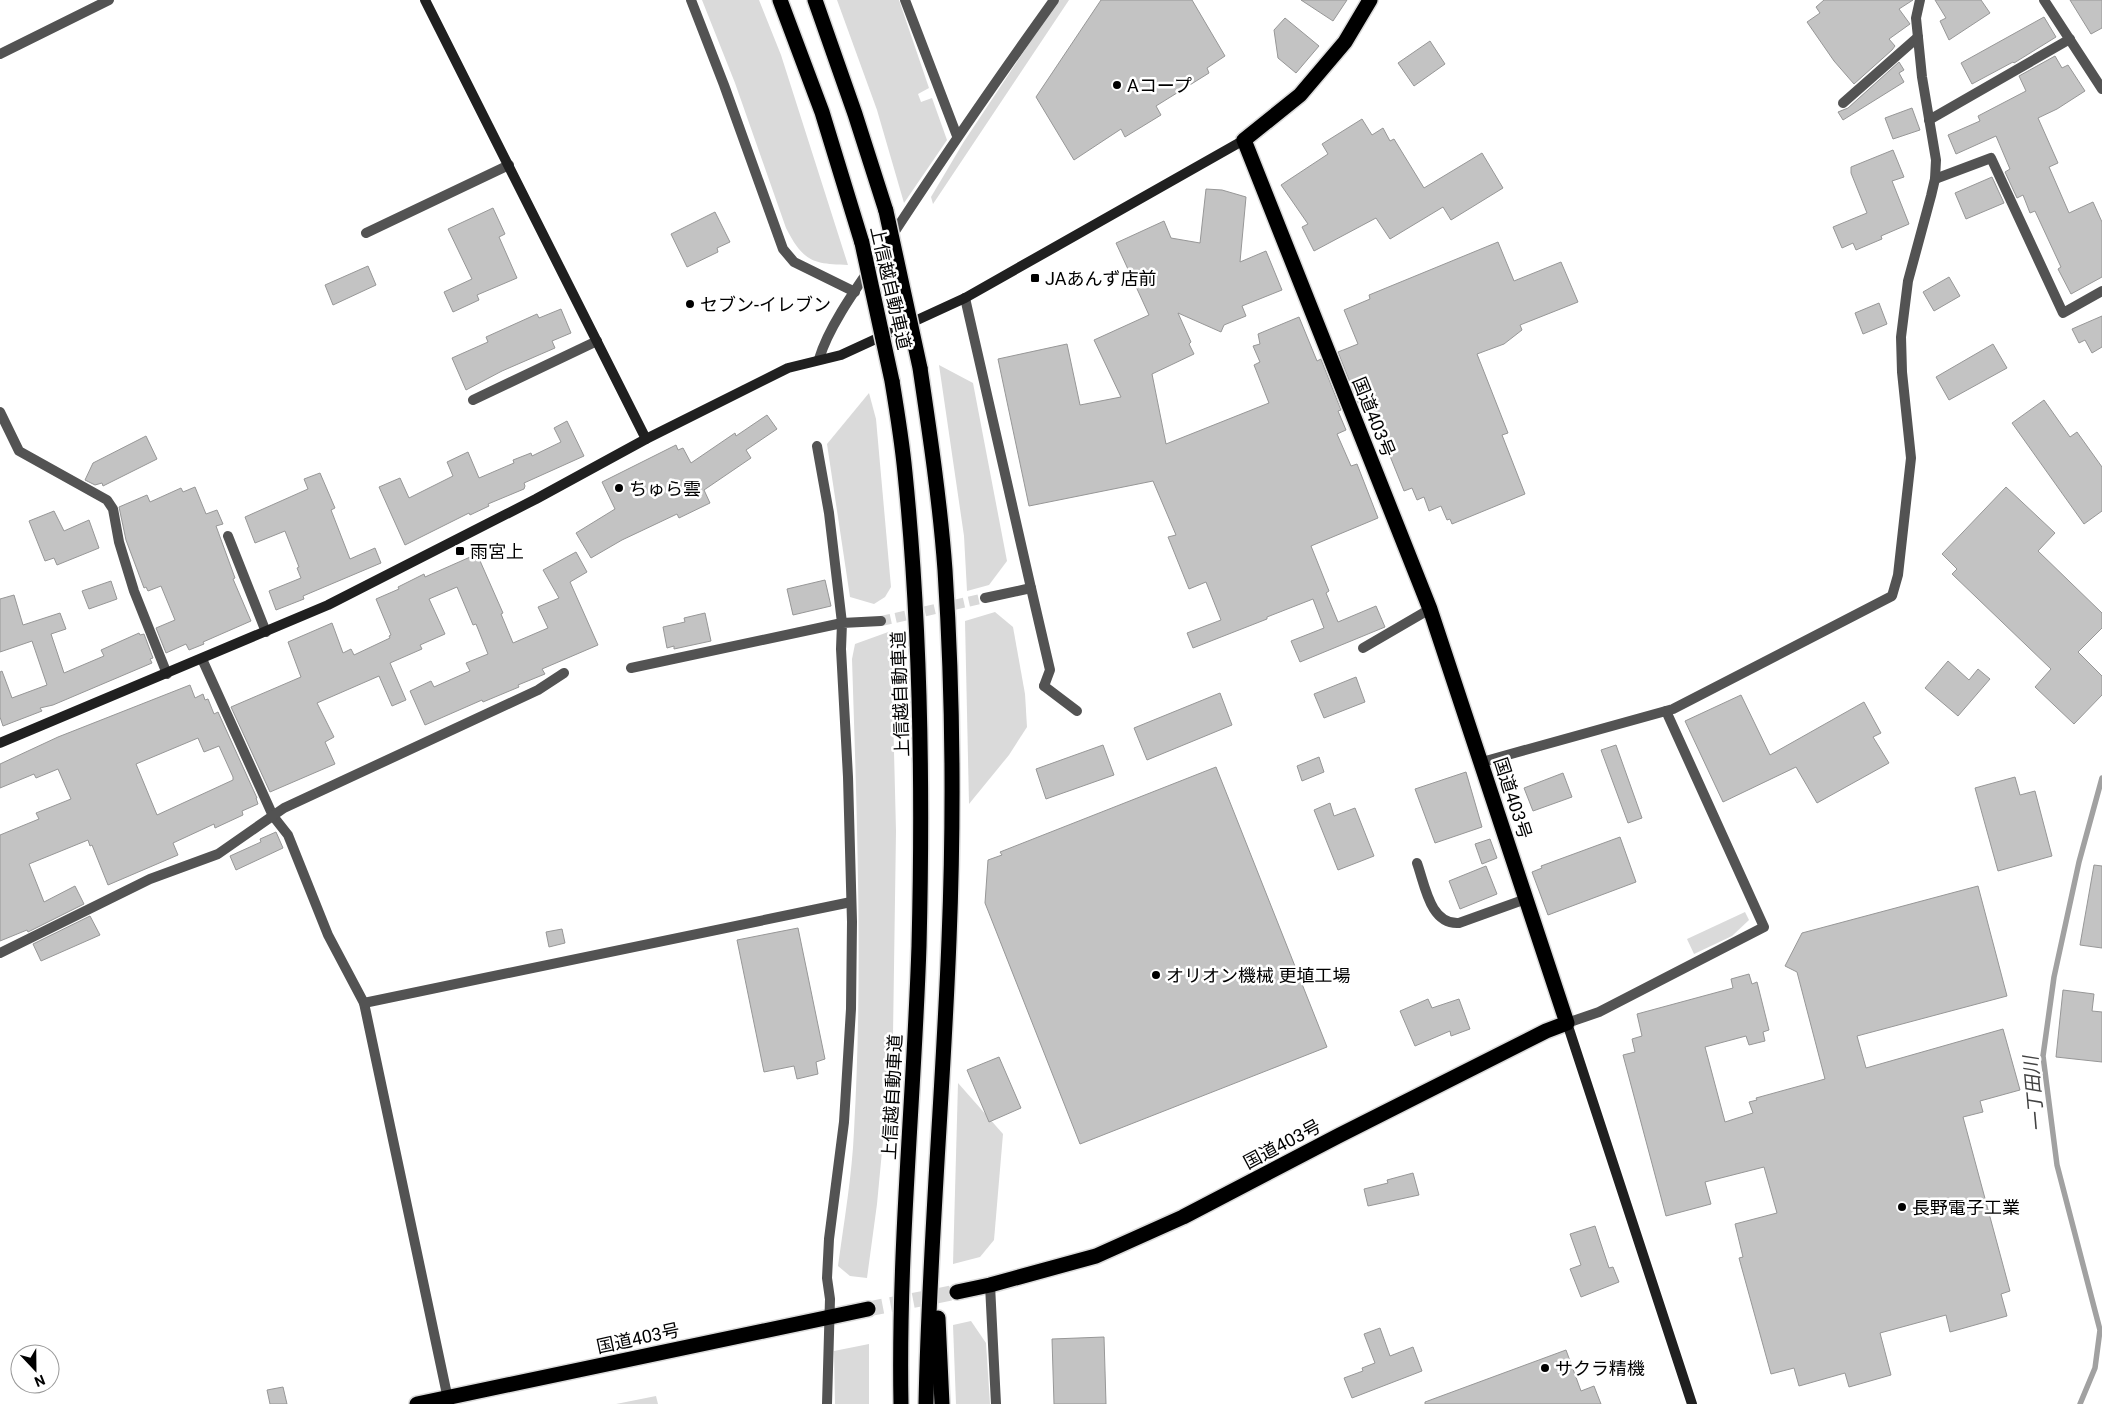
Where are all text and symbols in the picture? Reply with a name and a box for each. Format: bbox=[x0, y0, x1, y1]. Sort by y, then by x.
place label: Aコープ bbox=[1127, 75, 1192, 96]
marker: Aコープ bbox=[1111, 79, 1123, 91]
street label: 上信越自動車道 bbox=[867, 224, 915, 352]
place label: JAあんず店前 bbox=[1045, 268, 1156, 289]
marker: JAあんず店前 bbox=[1029, 272, 1041, 284]
place label: セブン-イレブン bbox=[700, 294, 831, 315]
marker: セブン-イレブン bbox=[684, 298, 696, 310]
street label: 国道403号 bbox=[1348, 374, 1400, 460]
place label: ちゅら雲 bbox=[629, 478, 701, 499]
marker: ちゅら雲 bbox=[613, 482, 625, 494]
place label: 雨宮上 bbox=[470, 541, 524, 562]
marker: 雨宮上 bbox=[454, 545, 466, 557]
street label: 上信越自動車道 bbox=[887, 631, 913, 757]
street label: 国道403号 bbox=[1490, 755, 1536, 841]
place label: オリオン機械 更埴工場 bbox=[1166, 965, 1350, 986]
marker: オリオン機械 更埴工場 bbox=[1150, 969, 1162, 981]
street label: 上信越自動車道 bbox=[878, 1034, 906, 1160]
water label: 一丁田川 bbox=[2019, 1053, 2049, 1133]
street label: 国道403号 bbox=[1240, 1115, 1324, 1173]
place label: 長野電子工業 bbox=[1912, 1197, 2020, 1218]
marker: 長野電子工業 bbox=[1896, 1201, 1908, 1213]
street label: 国道403号 bbox=[595, 1319, 681, 1357]
north arrow bbox=[10, 1344, 60, 1394]
place label: サクラ精機 bbox=[1555, 1358, 1645, 1379]
marker: サクラ精機 bbox=[1539, 1362, 1551, 1374]
text: N bbox=[32, 1372, 47, 1390]

